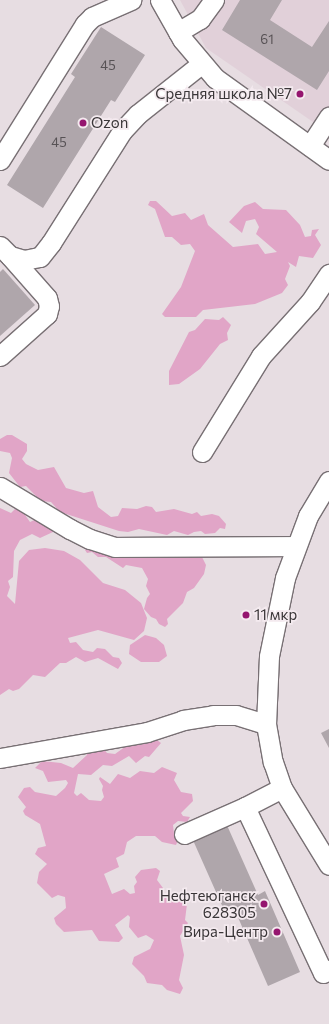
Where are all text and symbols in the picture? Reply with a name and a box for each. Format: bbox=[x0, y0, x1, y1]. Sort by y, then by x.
house number: 61 bbox=[260, 31, 274, 47]
house number: 45 bbox=[100, 57, 116, 73]
place label: Средняя школа №7 bbox=[155, 85, 292, 103]
marker: Средняя школа №7 bbox=[295, 89, 305, 99]
place label: Ozon bbox=[91, 114, 128, 132]
marker: Ozon bbox=[78, 118, 88, 128]
house number: 45 bbox=[51, 134, 67, 150]
place label: 11 мкр bbox=[254, 606, 297, 624]
marker: 11 мкр bbox=[241, 610, 251, 620]
place label: Нефтеюганск 628305 bbox=[160, 886, 256, 921]
marker: Нефтеюганск 628305 bbox=[259, 899, 269, 909]
place label: Вира-Центр bbox=[183, 923, 268, 941]
marker: Вира-Центр bbox=[271, 926, 283, 938]

